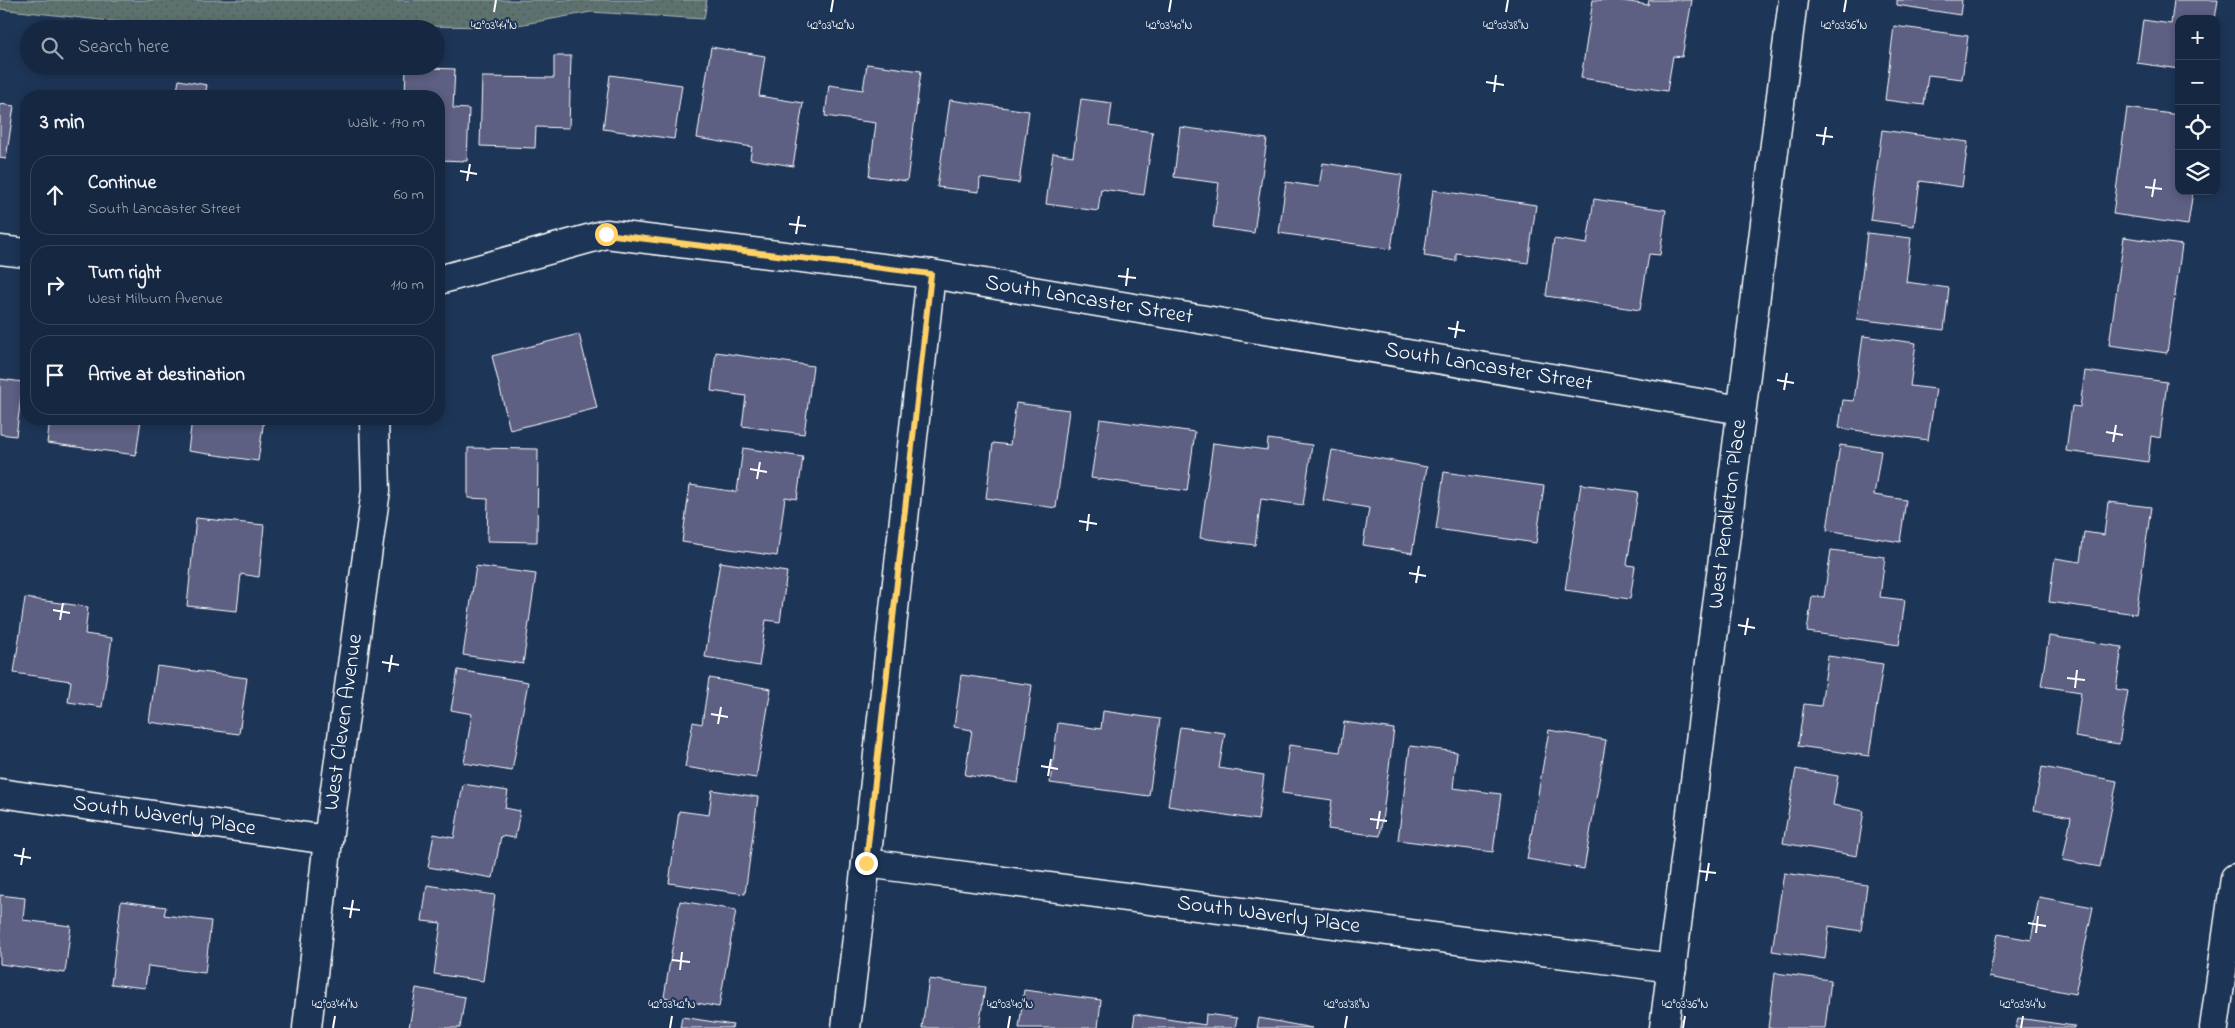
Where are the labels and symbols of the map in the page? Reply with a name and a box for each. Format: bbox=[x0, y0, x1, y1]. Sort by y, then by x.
text: 42°03'44"N bbox=[471, 17, 517, 35]
text: 42°03'42"N bbox=[807, 17, 855, 35]
text: 42°03'40"N bbox=[1146, 17, 1192, 35]
text: 42°03'38"N bbox=[1483, 17, 1529, 35]
text: 42°03'36"N bbox=[1821, 17, 1867, 35]
route start bbox=[595, 223, 618, 246]
street label: South Lancaster Street bbox=[983, 267, 1196, 334]
street label: South Lancaster Street bbox=[1382, 334, 1595, 401]
street label: West Pendleton Place bbox=[1701, 417, 1756, 611]
street label: West Cleven Avenue bbox=[316, 632, 372, 813]
street label: South Waverly Place bbox=[71, 788, 258, 845]
route end bbox=[855, 852, 878, 875]
street label: South Waverly Place bbox=[1175, 888, 1362, 943]
text: 42°03'44"N bbox=[312, 996, 358, 1014]
text: 42°03'42"N bbox=[648, 996, 696, 1014]
text: 42°03'40"N bbox=[987, 996, 1033, 1014]
text: 42°03'38"N bbox=[1324, 996, 1370, 1014]
text: 42°03'36"N bbox=[1662, 996, 1708, 1014]
text: 42°03'34"N bbox=[2000, 996, 2046, 1014]

